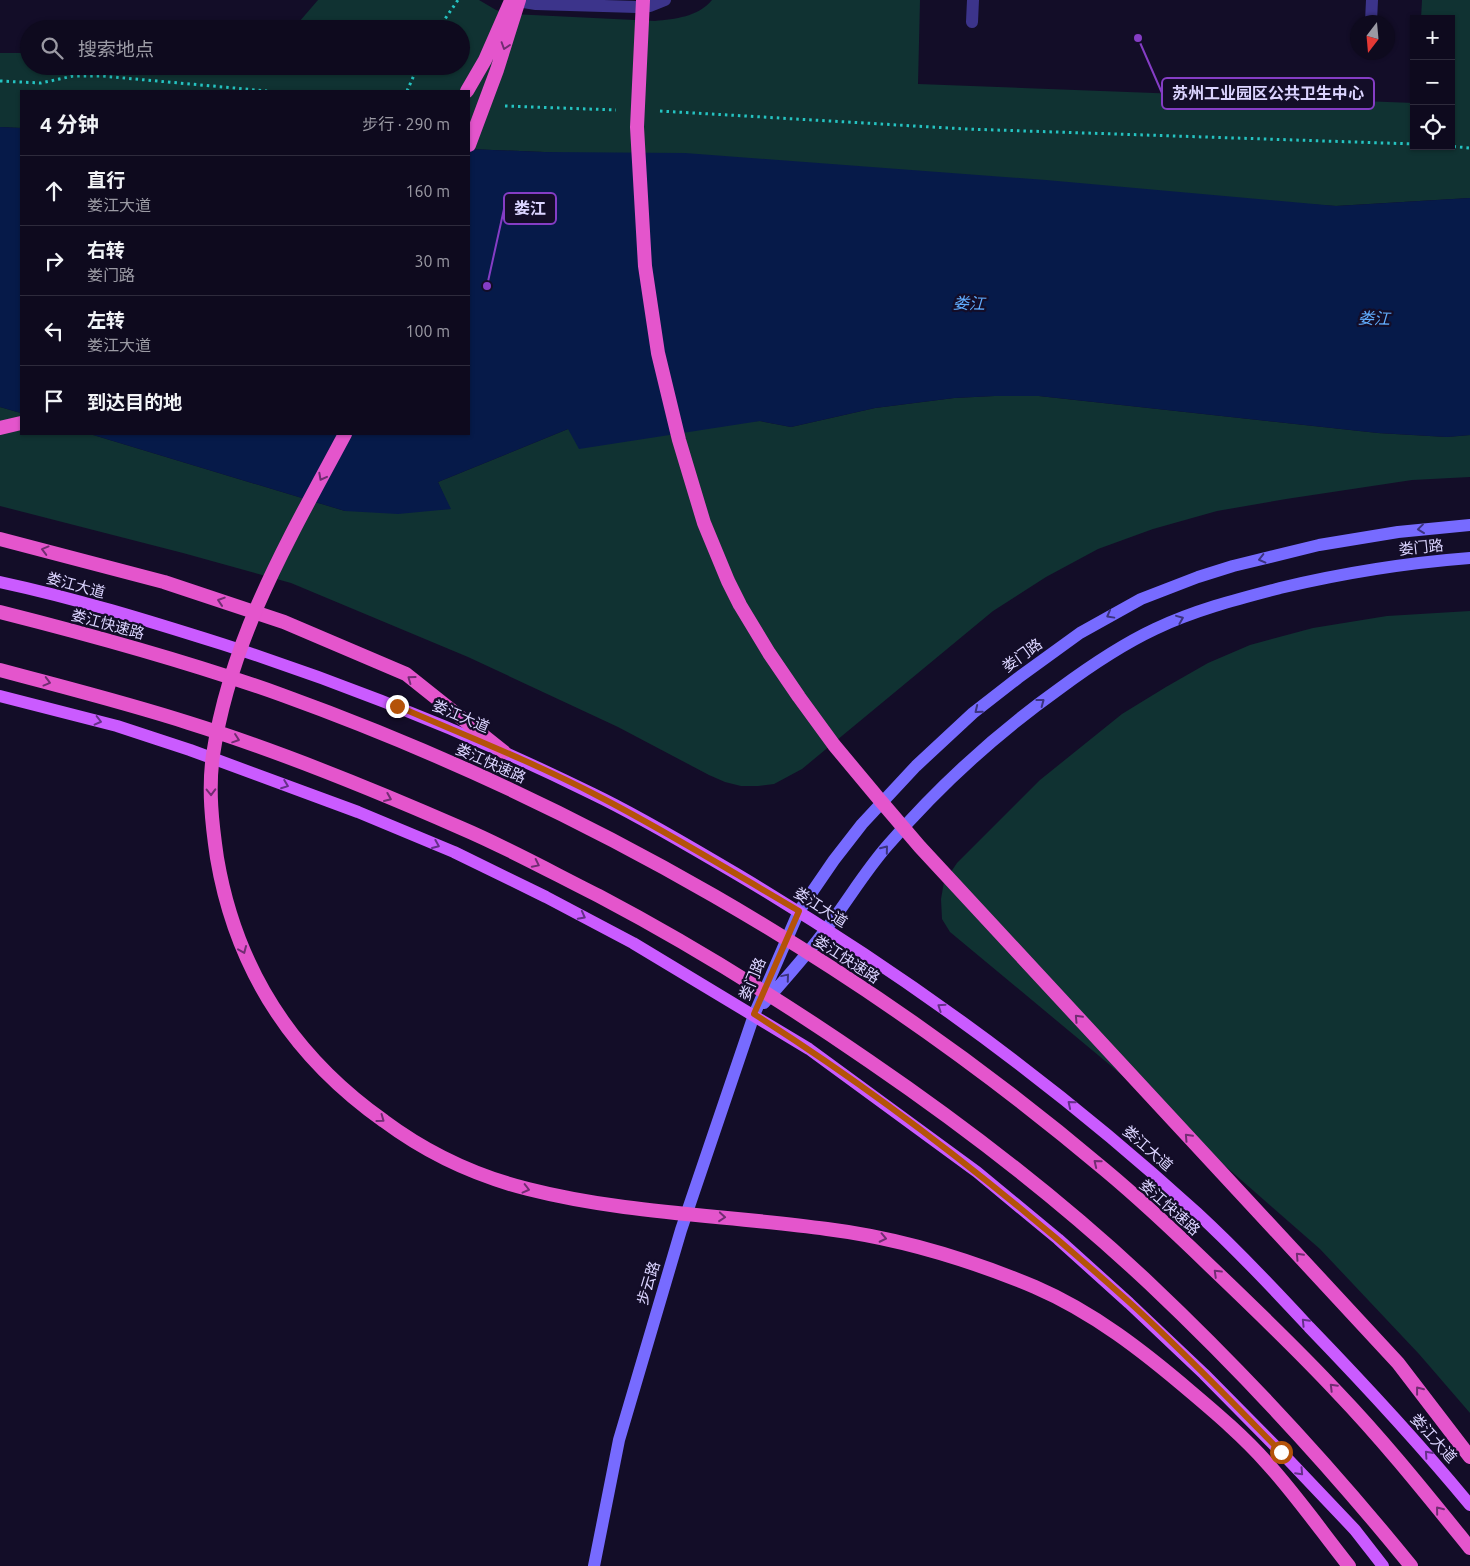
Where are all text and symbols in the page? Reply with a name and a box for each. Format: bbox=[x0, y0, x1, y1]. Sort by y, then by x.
north arrow bbox=[1350, 15, 1395, 60]
map controls bbox=[1410, 15, 1455, 150]
button: + bbox=[1410, 15, 1455, 60]
search box bbox=[20, 20, 470, 75]
icon: search bbox=[38, 34, 66, 62]
text: 搜索地点 bbox=[78, 38, 154, 60]
one-way arrow bbox=[500, 42, 510, 50]
button: − bbox=[1410, 60, 1455, 105]
callout: 苏州工业园区公共卫生中心 bbox=[1162, 78, 1374, 109]
text: 苏州工业园区公共卫生中心 bbox=[1172, 84, 1364, 102]
button: locate bbox=[1410, 105, 1455, 150]
text: 4 分钟 bbox=[40, 112, 99, 136]
text: 步行 · 290 m bbox=[362, 115, 450, 133]
text: 直行 bbox=[87, 169, 125, 191]
icon: ahead bbox=[40, 177, 68, 205]
text: 160 m bbox=[405, 182, 450, 200]
callout: 娄江 bbox=[504, 193, 556, 224]
text: 娄江大道 bbox=[87, 196, 151, 214]
text: 娄江 bbox=[514, 199, 546, 217]
text: 右转 bbox=[87, 239, 125, 261]
icon: right bbox=[40, 247, 68, 275]
text: 30 m bbox=[414, 252, 450, 270]
text: 娄门路 bbox=[87, 266, 135, 284]
water label: 娄江 bbox=[953, 293, 987, 313]
water label: 娄江 bbox=[1358, 308, 1392, 328]
text: 左转 bbox=[87, 309, 125, 331]
icon: left bbox=[40, 317, 68, 345]
text: 100 m bbox=[405, 322, 450, 340]
text: 娄江大道 bbox=[87, 336, 151, 354]
icon: arrive bbox=[40, 387, 68, 415]
text: 到达目的地 bbox=[87, 391, 182, 413]
one-way arrow bbox=[318, 471, 328, 480]
one-way arrow bbox=[1417, 523, 1425, 534]
street label: 娄门路 bbox=[1398, 536, 1444, 558]
one-way arrow bbox=[41, 546, 49, 556]
one-way arrow bbox=[1257, 553, 1266, 564]
street label: 娄江大道 bbox=[45, 569, 107, 601]
one-way arrow bbox=[217, 597, 225, 607]
street label: 娄江快速路 bbox=[70, 606, 146, 642]
one-way arrow bbox=[1106, 609, 1115, 619]
one-way arrow bbox=[1175, 614, 1184, 625]
street label: 娄门路 bbox=[999, 635, 1045, 675]
one-way arrow bbox=[407, 676, 417, 685]
one-way arrow bbox=[43, 677, 51, 687]
route end bbox=[386, 695, 409, 718]
street label: 娄江大道 bbox=[430, 696, 492, 736]
one-way arrow bbox=[1035, 699, 1044, 707]
one-way arrow bbox=[975, 704, 984, 712]
one-way arrow bbox=[94, 715, 103, 726]
one-way arrow bbox=[232, 733, 240, 743]
street label: 娄江快速路 bbox=[453, 740, 529, 786]
one-way arrow bbox=[280, 779, 289, 789]
one-way arrow bbox=[206, 788, 216, 796]
one-way arrow bbox=[383, 791, 392, 802]
one-way arrow bbox=[431, 839, 440, 849]
one-way arrow bbox=[880, 846, 888, 855]
one-way arrow bbox=[531, 858, 540, 869]
street label: 娄江大道 bbox=[791, 884, 851, 930]
one-way arrow bbox=[577, 910, 586, 920]
street label: 娄江快速路 bbox=[811, 931, 883, 987]
one-way arrow bbox=[237, 945, 248, 954]
street label: 娄门路 bbox=[735, 955, 769, 1003]
one-way arrow bbox=[780, 974, 789, 983]
one-way arrow bbox=[937, 1004, 947, 1013]
one-way arrow bbox=[1075, 1014, 1084, 1023]
one-way arrow bbox=[1068, 1102, 1077, 1110]
one-way arrow bbox=[375, 1113, 385, 1122]
street label: 娄江大道 bbox=[1120, 1122, 1176, 1174]
one-way arrow bbox=[1185, 1134, 1194, 1143]
one-way arrow bbox=[1094, 1160, 1103, 1169]
street label: 娄江快速路 bbox=[1136, 1176, 1204, 1238]
one-way arrow bbox=[522, 1183, 531, 1194]
one-way arrow bbox=[718, 1211, 726, 1222]
one-way arrow bbox=[878, 1232, 887, 1243]
one-way arrow bbox=[1296, 1253, 1305, 1262]
street label: 步云路 bbox=[633, 1259, 663, 1307]
one-way arrow bbox=[1214, 1270, 1223, 1279]
one-way arrow bbox=[1302, 1319, 1311, 1328]
one-way arrow bbox=[1330, 1384, 1339, 1393]
one-way arrow bbox=[1416, 1387, 1424, 1396]
street label: 娄江大道 bbox=[1408, 1410, 1460, 1466]
route start bbox=[1270, 1441, 1293, 1464]
one-way arrow bbox=[1424, 1450, 1433, 1459]
one-way arrow bbox=[1294, 1466, 1303, 1475]
one-way arrow bbox=[1437, 1507, 1445, 1516]

